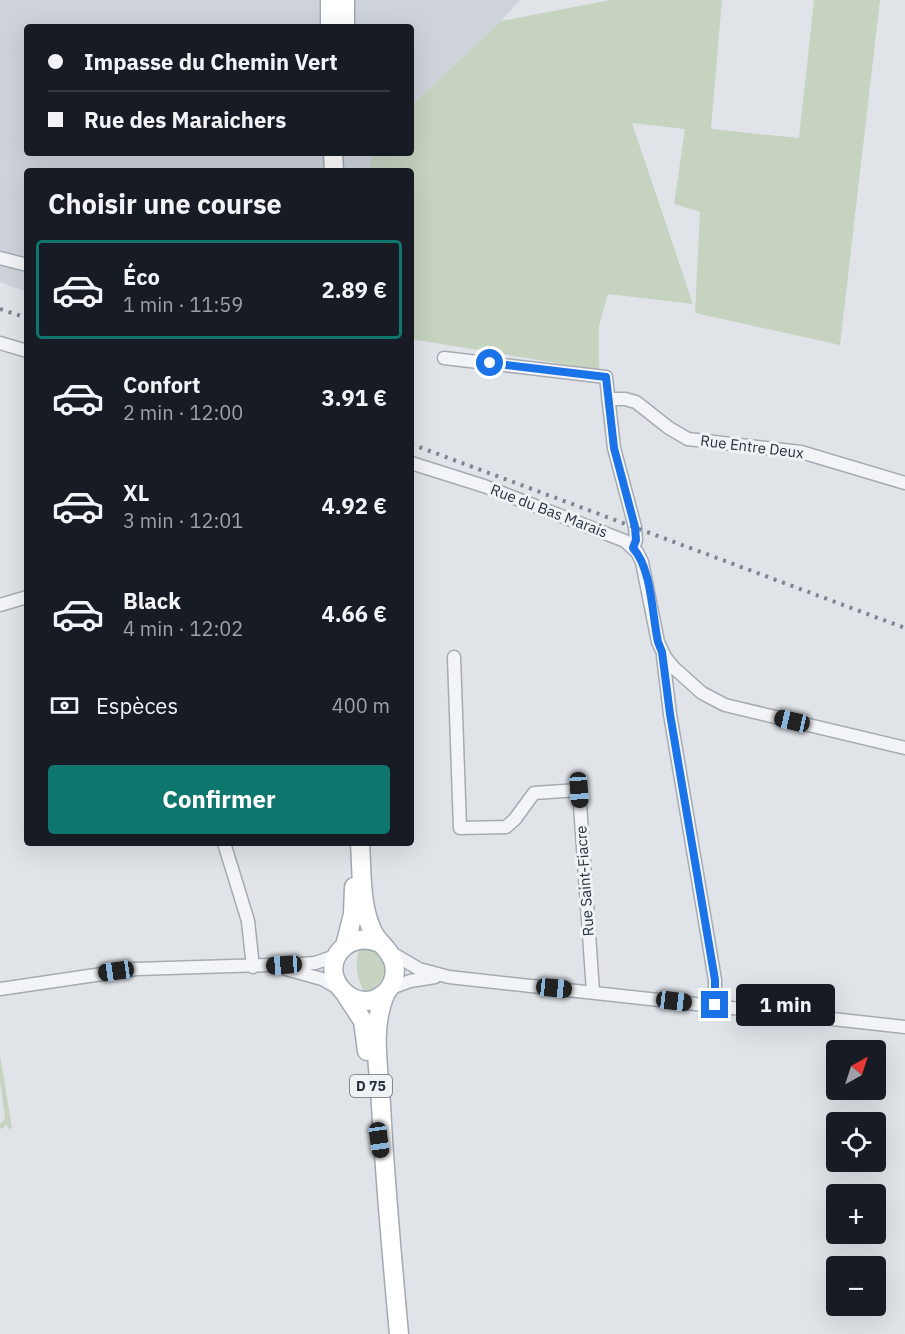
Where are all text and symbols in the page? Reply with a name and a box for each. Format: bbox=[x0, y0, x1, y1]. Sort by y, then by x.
text: Impasse du Chemin Vert bbox=[84, 47, 338, 76]
text: Rue des Maraichers bbox=[84, 105, 286, 134]
text: Choisir une course bbox=[48, 186, 282, 221]
text: Éco bbox=[123, 262, 160, 291]
icon: car bbox=[51, 263, 105, 317]
text: 2.89 € bbox=[322, 275, 387, 304]
text: 1 min · 11:59 bbox=[123, 291, 243, 318]
route start bbox=[476, 349, 503, 376]
text: Confort bbox=[123, 370, 201, 399]
icon: car bbox=[51, 371, 105, 425]
text: 3.91 € bbox=[322, 383, 387, 412]
text: 2 min · 12:00 bbox=[123, 399, 243, 426]
street label: Rue Entre Deux bbox=[699, 431, 805, 462]
text: XL bbox=[123, 478, 149, 507]
icon: car bbox=[51, 479, 105, 533]
street label: Rue du Bas Marais bbox=[488, 479, 610, 542]
text: 4.92 € bbox=[322, 491, 387, 520]
text: 3 min · 12:01 bbox=[123, 507, 243, 534]
text: Black bbox=[123, 586, 181, 615]
icon: car bbox=[51, 587, 105, 641]
text: 4.66 € bbox=[322, 599, 387, 628]
text: 4 min · 12:02 bbox=[123, 615, 243, 642]
icon: cash bbox=[48, 689, 81, 722]
text: Espèces bbox=[96, 691, 178, 720]
text: 400 m bbox=[332, 692, 390, 719]
car bbox=[772, 708, 812, 734]
button: Confirmer bbox=[48, 765, 390, 834]
car bbox=[569, 771, 589, 809]
street label: Rue Saint-Fiacre bbox=[571, 825, 598, 937]
car bbox=[265, 955, 303, 975]
car bbox=[97, 960, 135, 982]
car bbox=[535, 977, 573, 999]
callout: 1 min bbox=[736, 984, 835, 1026]
car bbox=[655, 990, 693, 1012]
route end bbox=[701, 991, 728, 1018]
text: 1 min bbox=[759, 991, 812, 1018]
north arrow bbox=[826, 1040, 886, 1100]
map controls bbox=[826, 1040, 886, 1316]
road number: D 75 bbox=[350, 1075, 392, 1097]
button: locate bbox=[826, 1112, 886, 1172]
car bbox=[368, 1121, 390, 1159]
button: + bbox=[826, 1184, 886, 1244]
button: − bbox=[826, 1256, 886, 1316]

